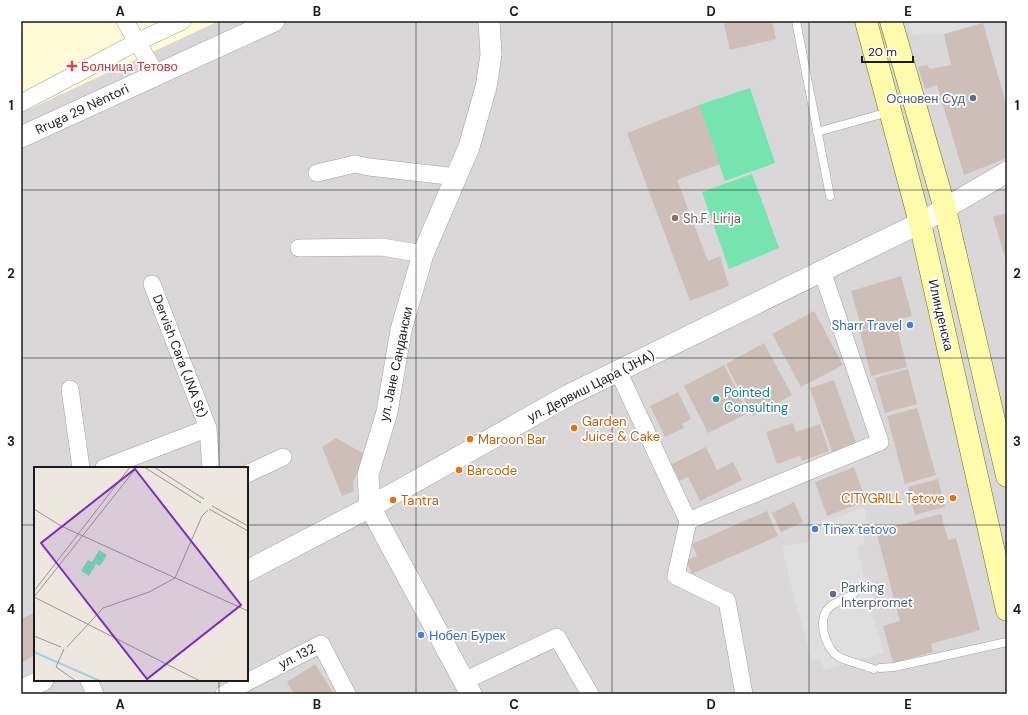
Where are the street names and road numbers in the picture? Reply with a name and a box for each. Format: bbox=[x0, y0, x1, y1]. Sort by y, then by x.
street label: Rruga 29 Nëntori bbox=[33, 80, 131, 138]
street label: Илинденска bbox=[924, 277, 958, 353]
street label: Dervish Cara (JNA St) bbox=[149, 292, 211, 420]
street label: ул. Јане Сандански bbox=[376, 305, 416, 423]
street label: ул. Дервиш Цара (ЈНА) bbox=[525, 346, 658, 425]
street label: ул. 132 bbox=[276, 640, 318, 672]

